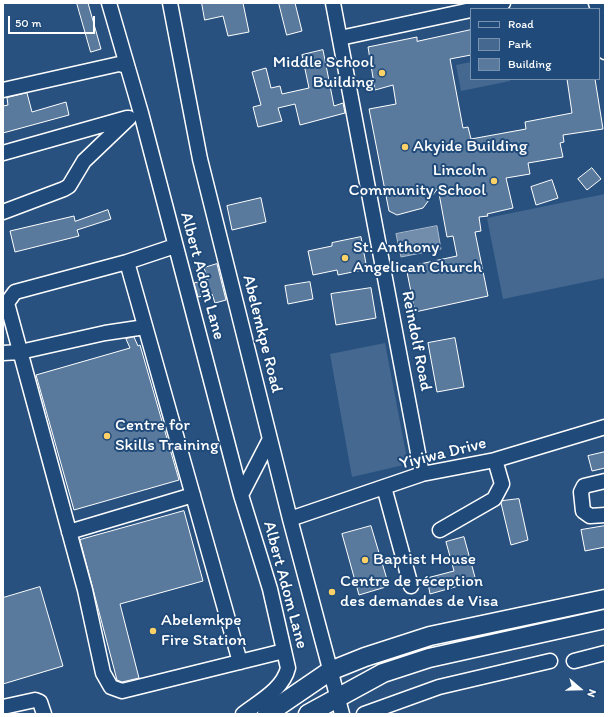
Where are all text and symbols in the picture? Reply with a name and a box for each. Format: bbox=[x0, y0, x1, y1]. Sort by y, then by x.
scale bar bbox=[10, 8, 97, 34]
legend bbox=[470, 8, 600, 80]
text: 50 m bbox=[15, 16, 41, 30]
text: Road bbox=[508, 17, 534, 31]
text: Park bbox=[508, 37, 532, 51]
place label: Middle School Building bbox=[273, 53, 374, 93]
text: Building bbox=[508, 57, 551, 71]
marker: Middle School Building bbox=[377, 68, 387, 78]
place label: Akyide Building bbox=[413, 137, 527, 157]
marker: Akyide Building bbox=[400, 142, 410, 152]
place label: Lincoln Community School bbox=[349, 161, 486, 201]
marker: Lincoln Community School bbox=[489, 176, 499, 186]
street label: Albert Adom Lane bbox=[175, 210, 229, 342]
place label: St. Anthony Angelican Church bbox=[353, 238, 482, 278]
marker: St. Anthony Angelican Church bbox=[340, 253, 350, 263]
street label: Abelemkpe Road bbox=[237, 273, 287, 395]
street label: Reindolf Road bbox=[396, 289, 436, 393]
place label: Centre for Skills Training bbox=[115, 416, 219, 456]
marker: Centre for Skills Training bbox=[102, 431, 112, 441]
street label: Yiyiwa Drive bbox=[397, 433, 489, 475]
street label: Albert Adom Lane bbox=[258, 519, 312, 651]
place label: Baptist House bbox=[373, 550, 476, 570]
marker: Baptist House bbox=[360, 555, 370, 565]
place label: Centre de réception des demandes de Visa bbox=[340, 572, 498, 612]
marker: Centre de réception des demandes de Visa bbox=[327, 587, 337, 597]
place label: Abelemkpe Fire Station bbox=[161, 611, 247, 651]
marker: Abelemkpe Fire Station bbox=[148, 626, 158, 636]
north arrow bbox=[560, 669, 600, 709]
text: N bbox=[584, 688, 599, 699]

